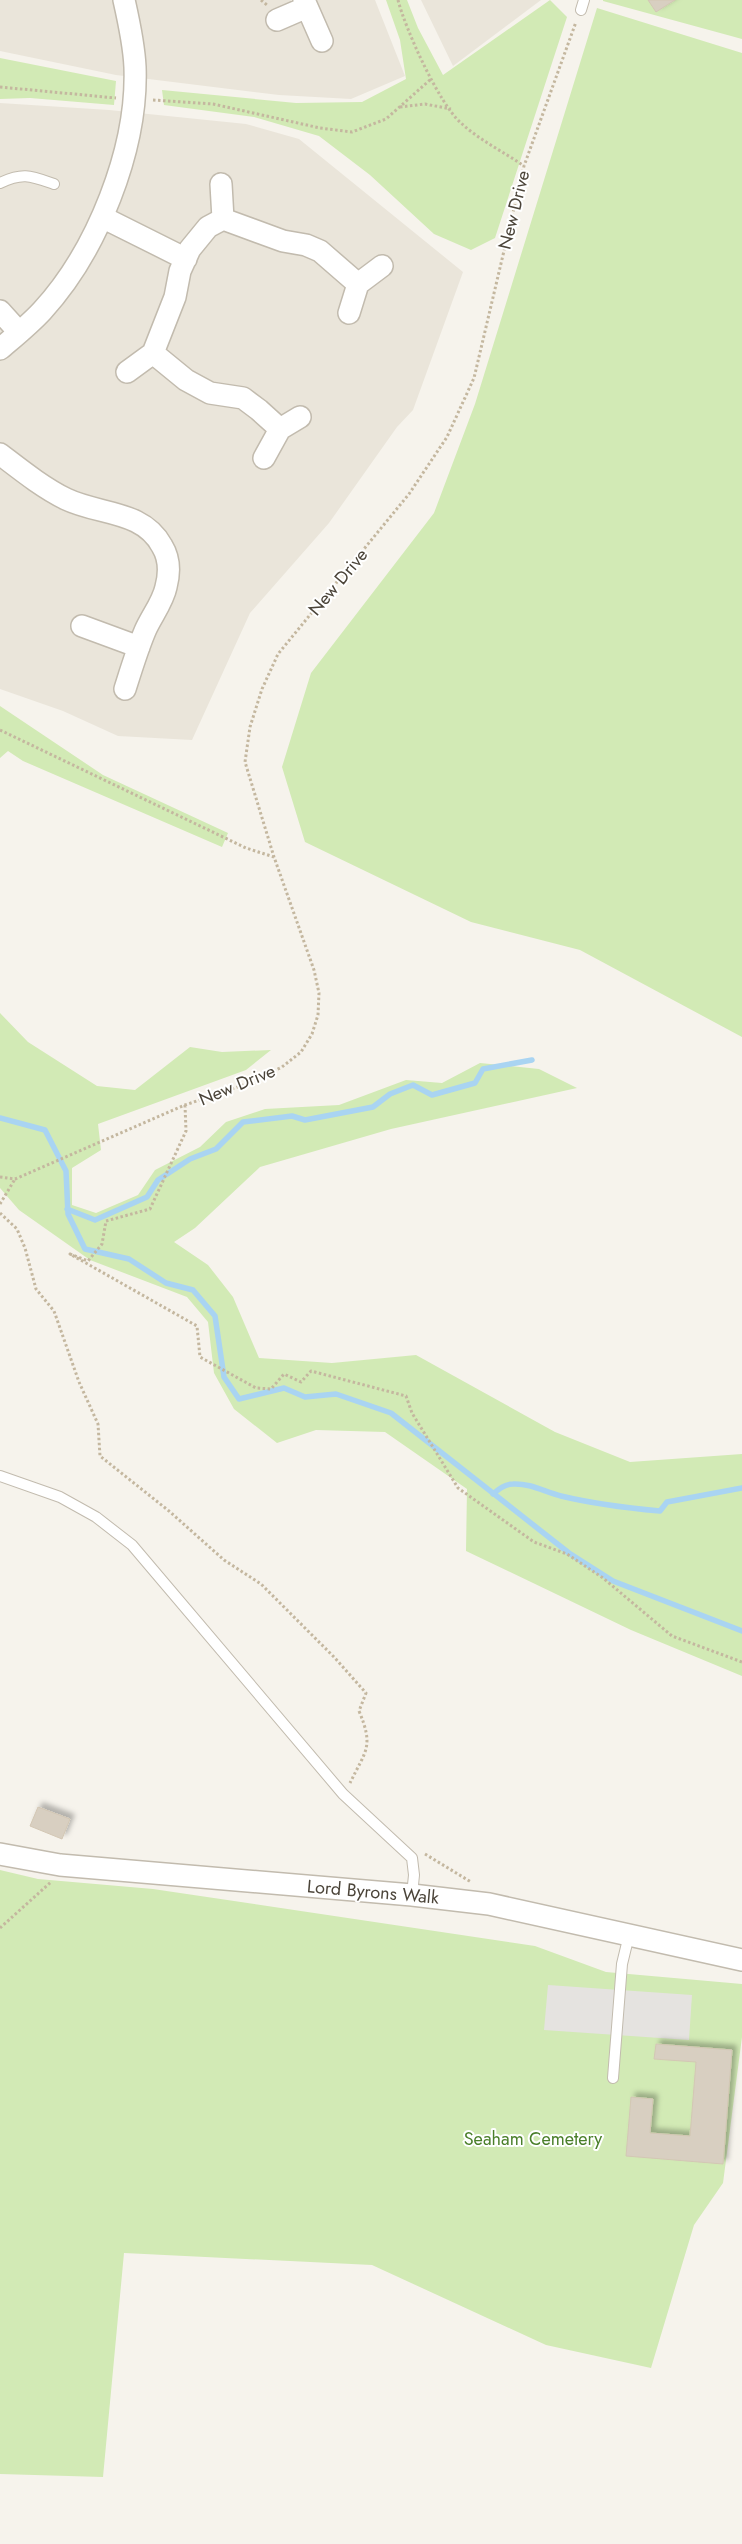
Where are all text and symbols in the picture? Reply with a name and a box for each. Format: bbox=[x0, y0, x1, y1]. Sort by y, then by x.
street label: New Drive bbox=[492, 168, 536, 252]
street label: New Drive bbox=[302, 543, 374, 621]
street label: New Drive bbox=[195, 1058, 279, 1112]
street label: Lord Byrons Walk bbox=[306, 1873, 440, 1911]
park label: Seaham Cemetery bbox=[464, 2126, 602, 2152]

